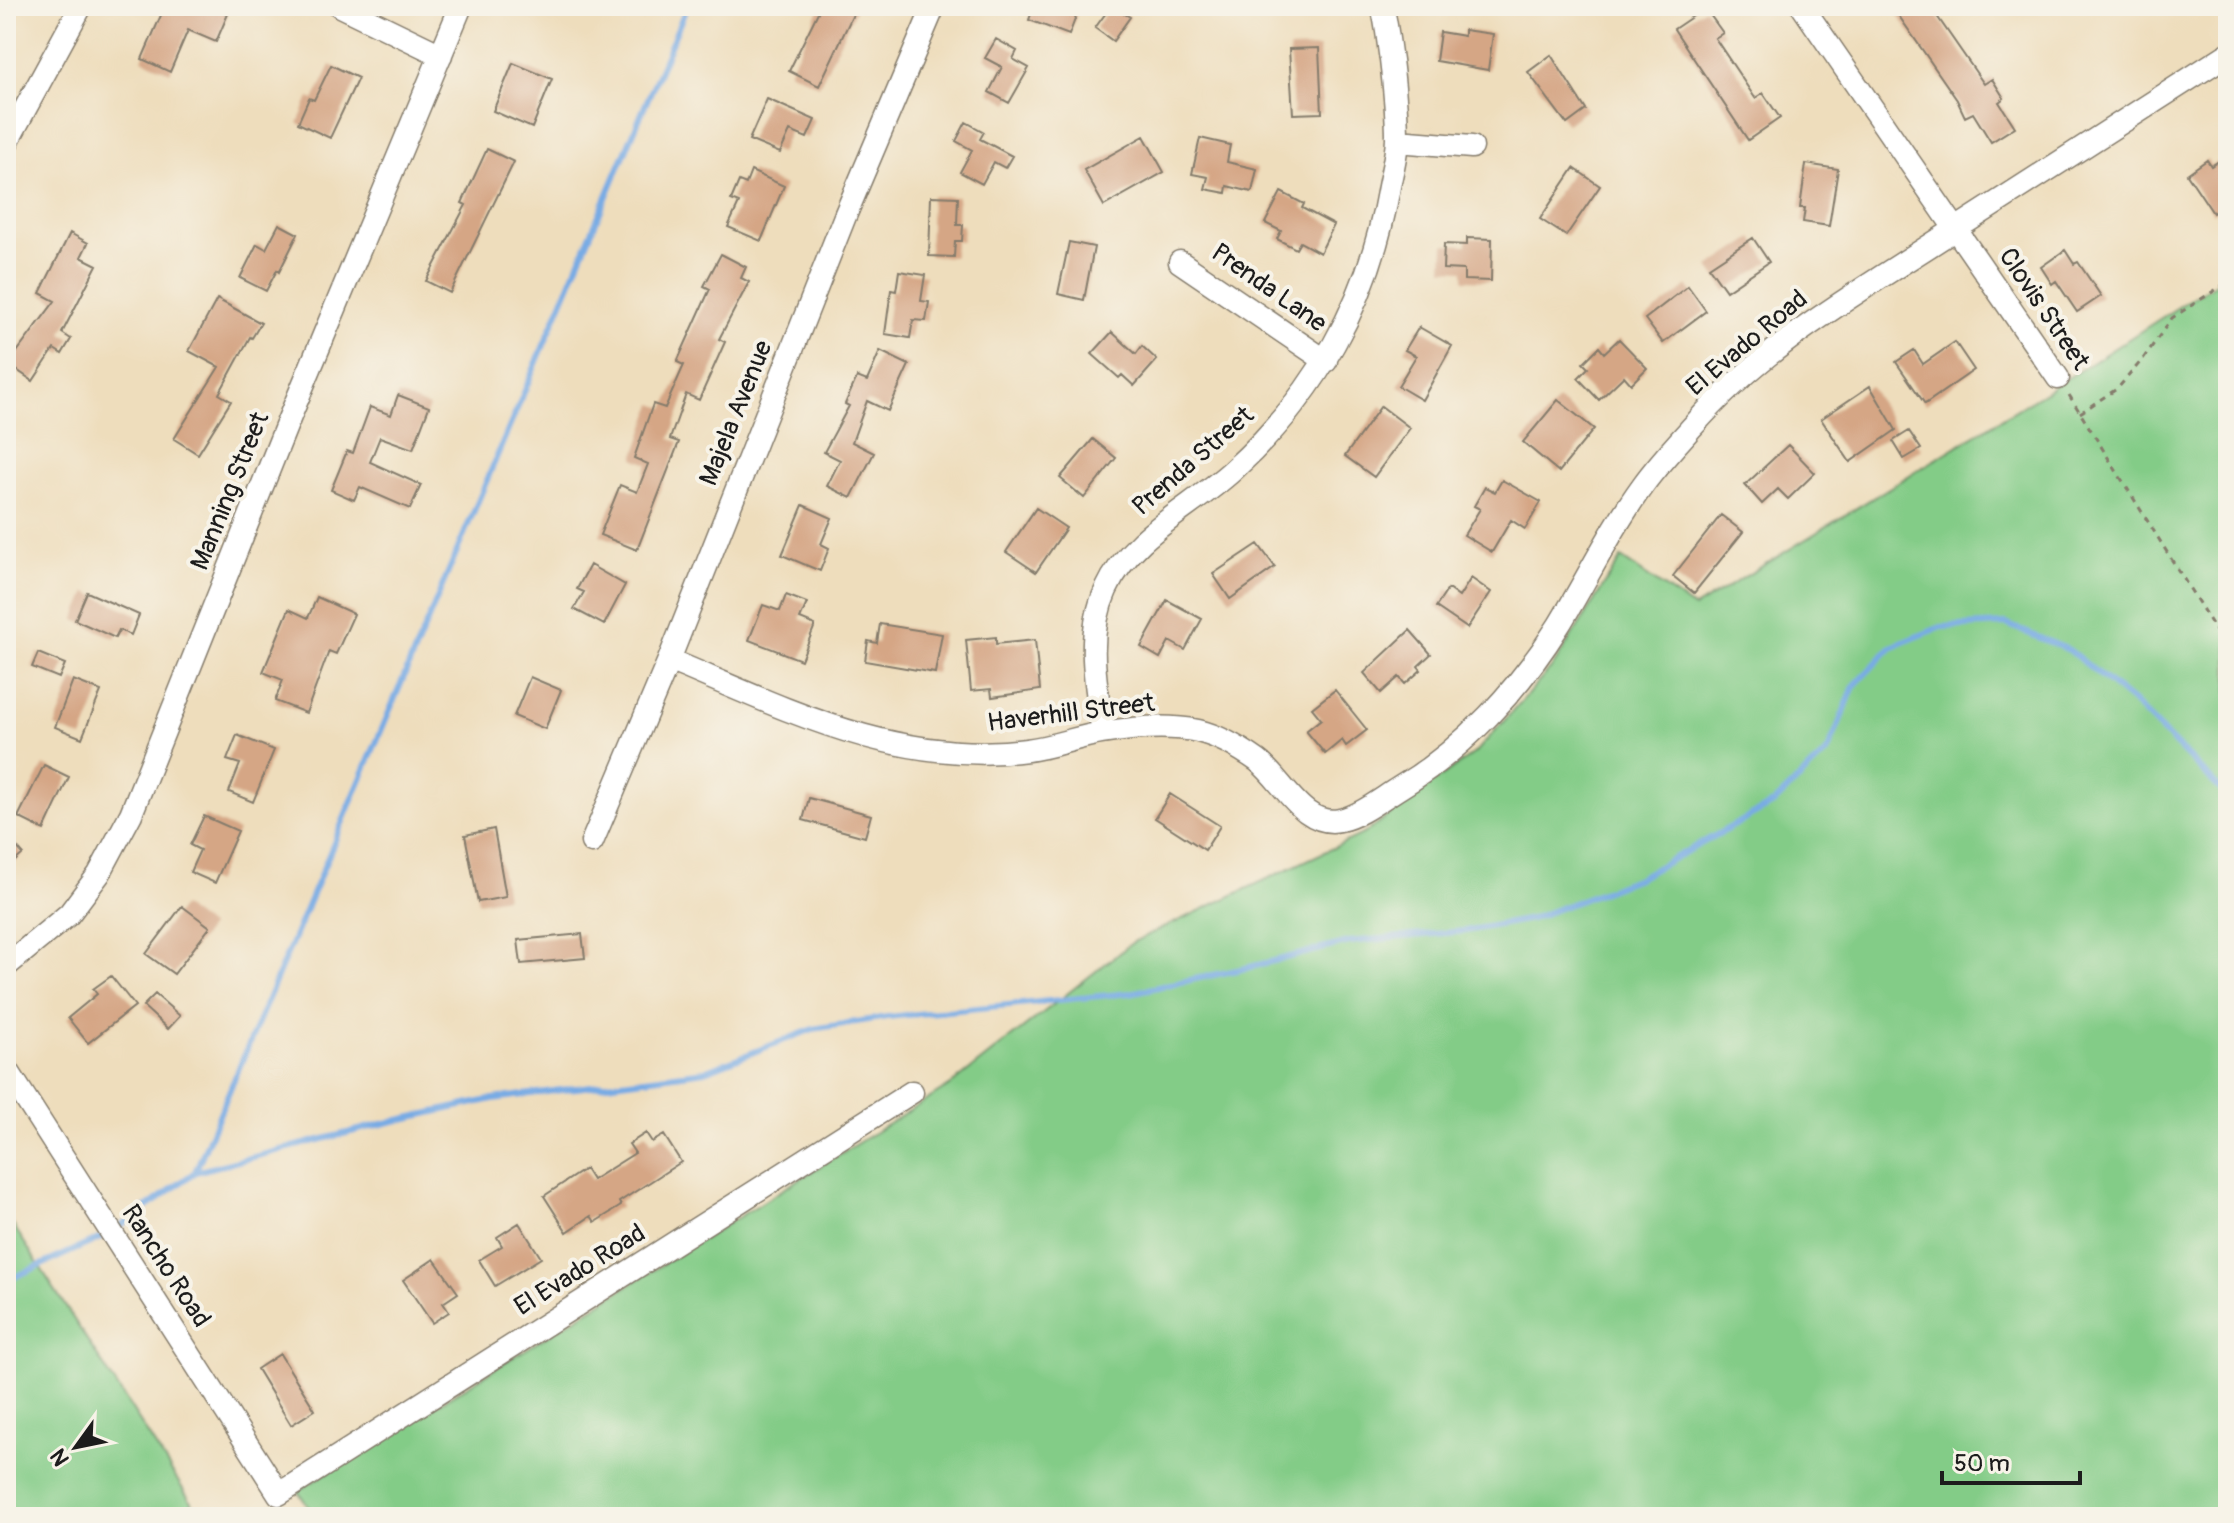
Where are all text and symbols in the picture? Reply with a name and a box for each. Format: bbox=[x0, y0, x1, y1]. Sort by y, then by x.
street label: Prenda Lane bbox=[1205, 237, 1333, 340]
street label: Clovis Street bbox=[1992, 242, 2097, 377]
street label: El Evado Road bbox=[1680, 283, 1814, 403]
street label: Majela Avenue bbox=[692, 336, 780, 490]
street label: Prenda Street bbox=[1126, 399, 1261, 522]
street label: Manning Street bbox=[184, 407, 276, 575]
street label: Haverhill Street bbox=[986, 687, 1157, 739]
street label: Rancho Road bbox=[114, 1199, 218, 1333]
street label: El Evado Road bbox=[509, 1217, 651, 1323]
north arrow bbox=[36, 1407, 116, 1487]
scale bar bbox=[1942, 1435, 2080, 1485]
text: N bbox=[44, 1443, 76, 1471]
text: 50 m bbox=[1954, 1449, 2010, 1478]

